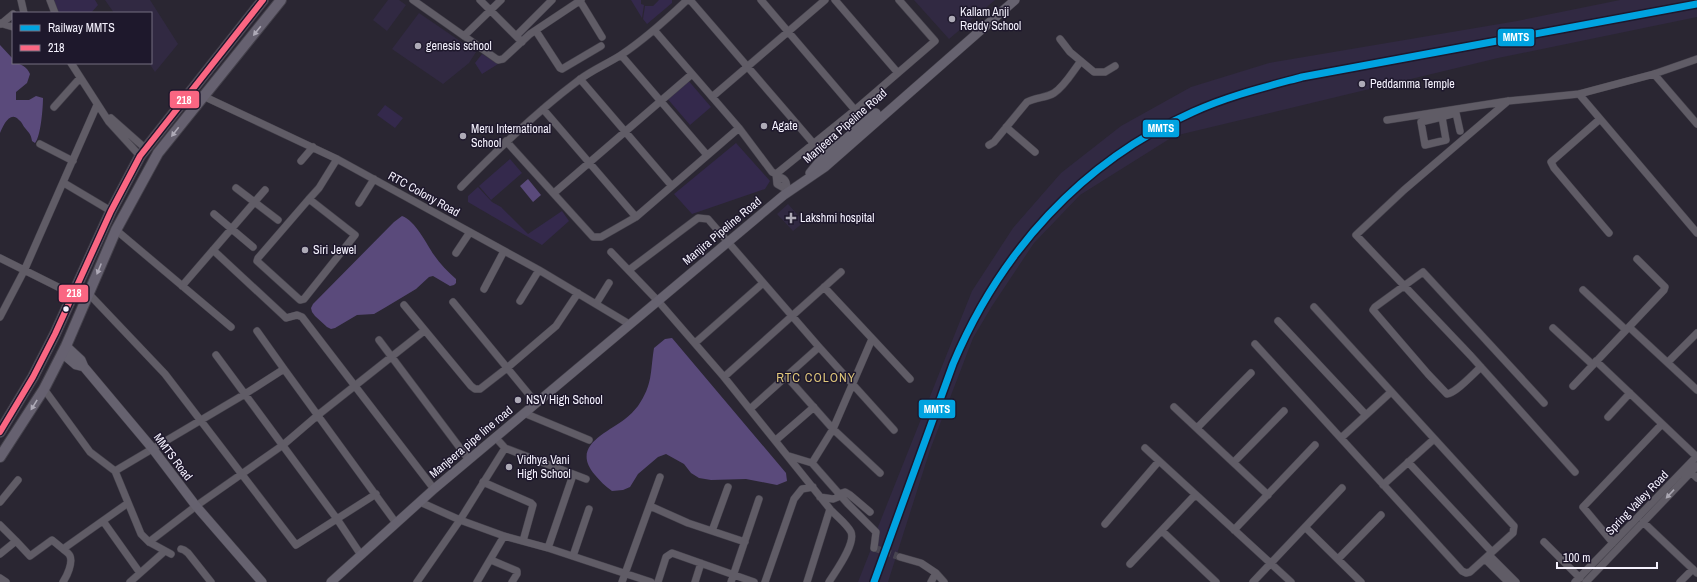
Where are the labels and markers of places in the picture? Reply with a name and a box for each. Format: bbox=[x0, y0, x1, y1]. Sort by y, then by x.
place label: Kallam Anji Reddy School bbox=[960, 4, 1021, 34]
marker: Kallam Anji Reddy School bbox=[947, 14, 957, 24]
place label: genesis school bbox=[426, 38, 492, 54]
marker: genesis school bbox=[413, 41, 423, 51]
place label: Peddamma Temple bbox=[1370, 76, 1455, 92]
marker: Peddamma Temple bbox=[1357, 79, 1367, 89]
place label: Agate bbox=[771, 118, 798, 134]
place label: Meru International School bbox=[471, 121, 551, 151]
marker: Agate bbox=[759, 121, 769, 131]
marker: Meru International School bbox=[458, 131, 468, 141]
place label: Lakshmi hospital bbox=[800, 210, 874, 226]
marker: Lakshmi hospital bbox=[785, 212, 797, 224]
place label: Siri Jewel bbox=[313, 242, 356, 258]
marker: Siri Jewel bbox=[300, 245, 310, 255]
unlabelled marker bbox=[61, 304, 71, 314]
place label: NSV High School bbox=[526, 392, 603, 408]
marker: NSV High School bbox=[513, 395, 523, 405]
place label: Vidhya Vani High School bbox=[517, 452, 571, 482]
marker: Vidhya Vani High School bbox=[504, 462, 514, 472]

